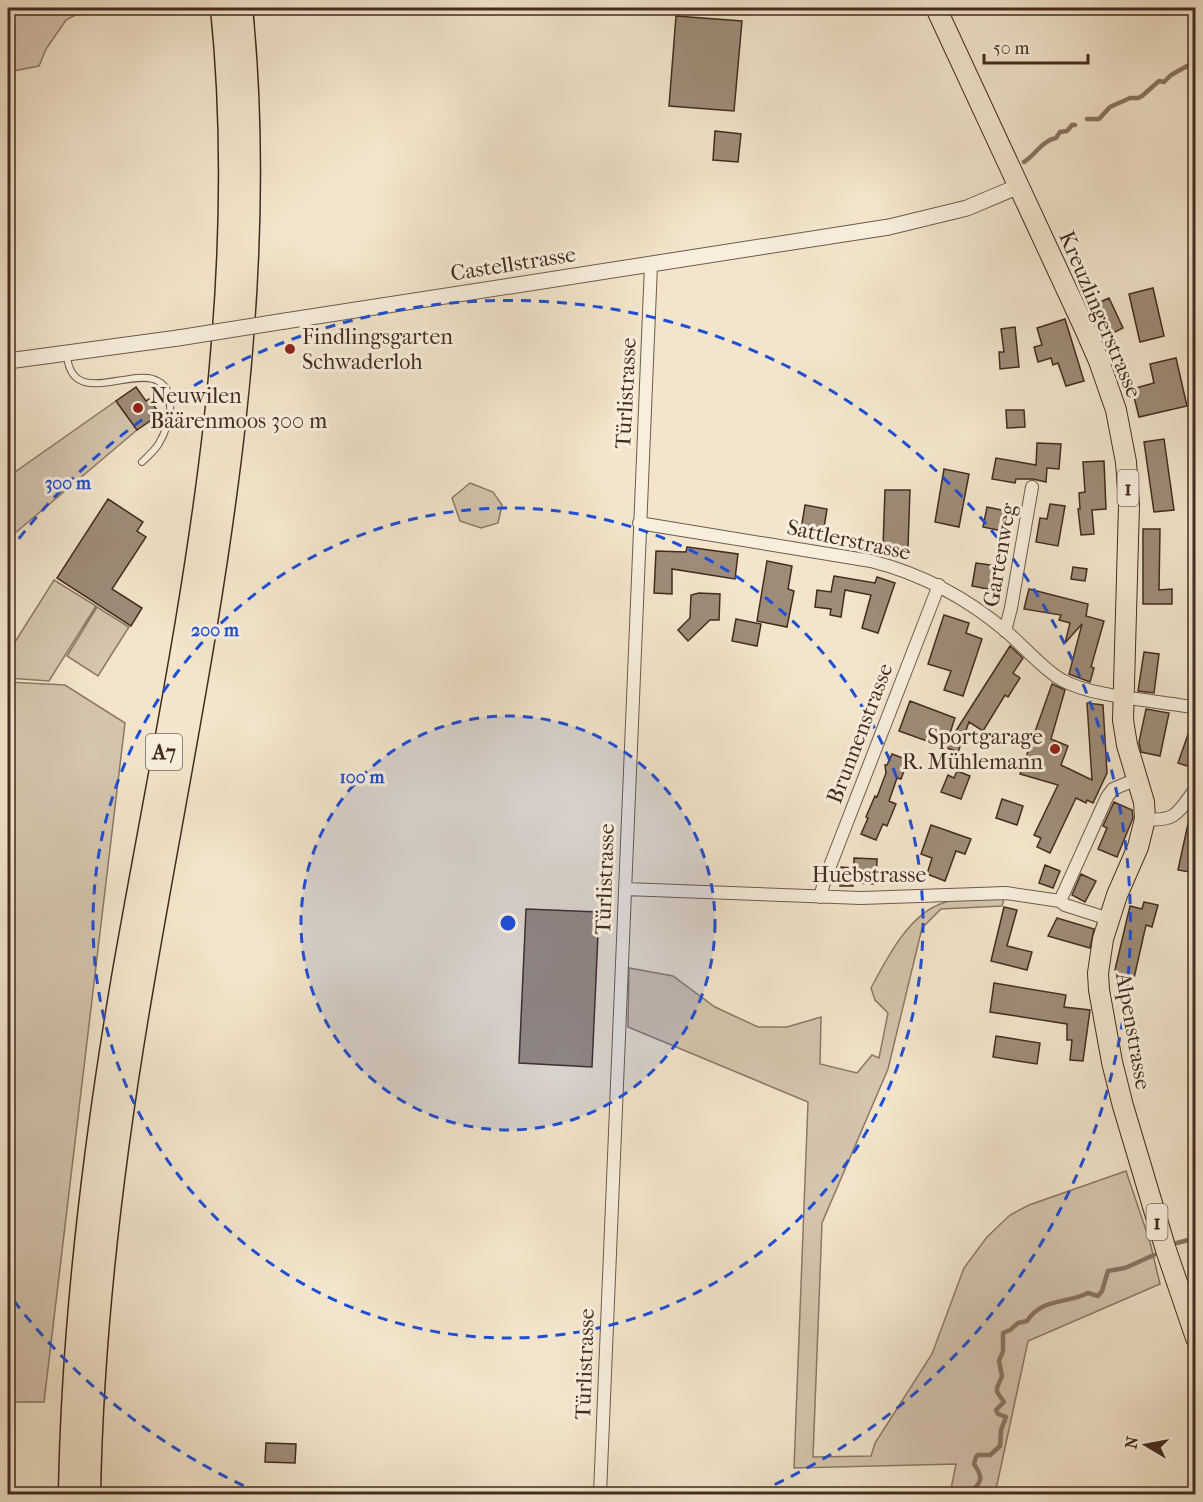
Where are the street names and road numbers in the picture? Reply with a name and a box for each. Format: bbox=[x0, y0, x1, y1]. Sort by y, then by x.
street label: Kreuzlingerstrasse bbox=[1053, 227, 1147, 402]
street label: Castellstrasse bbox=[449, 241, 578, 287]
street label: Türlistrasse bbox=[610, 337, 642, 449]
road number: 1 bbox=[1118, 470, 1138, 506]
street label: Gartenweg bbox=[978, 501, 1022, 609]
street label: Sattlerstrasse bbox=[784, 514, 913, 566]
street label: Brunnenstrasse bbox=[821, 660, 899, 807]
road number: A7 bbox=[146, 734, 182, 770]
street label: Türlistrasse bbox=[590, 823, 620, 935]
street label: Huebstrasse bbox=[812, 862, 926, 888]
street label: Alpenstrasse bbox=[1110, 970, 1156, 1092]
road number: 1 bbox=[1146, 1204, 1168, 1240]
street label: Türlistrasse bbox=[570, 1308, 600, 1420]

